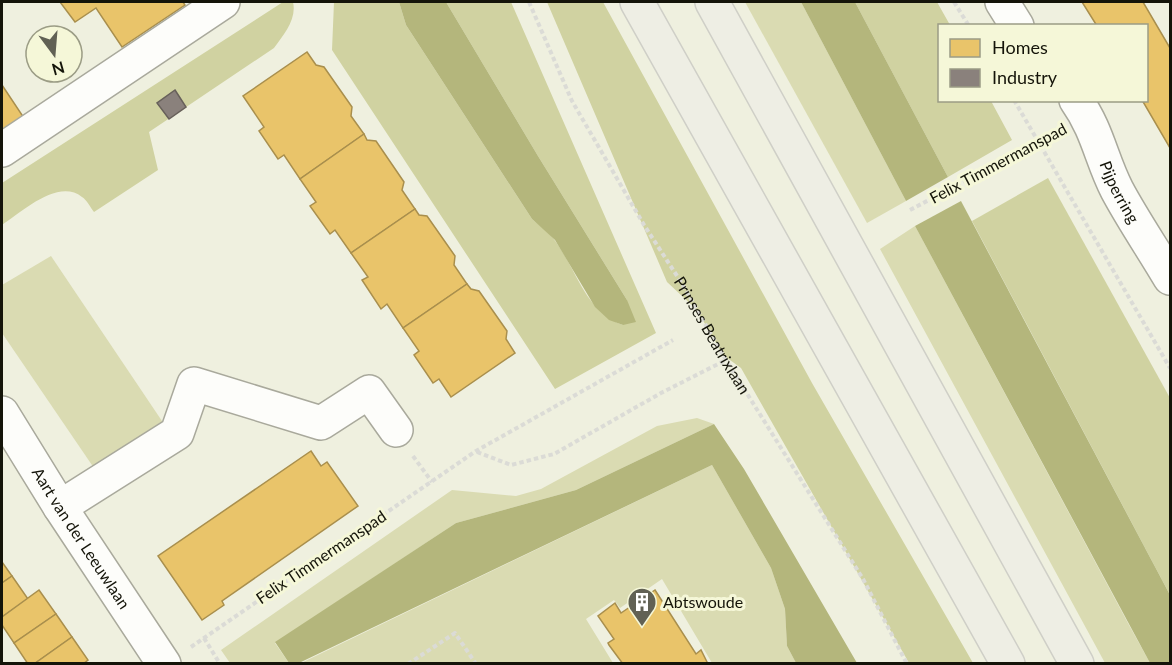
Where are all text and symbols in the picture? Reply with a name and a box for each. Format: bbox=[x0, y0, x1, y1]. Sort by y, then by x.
north arrow bbox=[24, 24, 84, 84]
legend bbox=[938, 24, 1148, 102]
text: Homes bbox=[992, 36, 1048, 58]
text: N bbox=[50, 58, 67, 80]
text: Industry bbox=[992, 66, 1058, 88]
street label: Felix Timmermanspad bbox=[926, 118, 1070, 207]
street label: Pijperring bbox=[1096, 158, 1144, 226]
street label: Prinses Beatrixlaan bbox=[671, 273, 755, 397]
street label: Aart van der Leeuwlaan bbox=[29, 464, 135, 612]
street label: Felix Timmermanspad bbox=[252, 506, 389, 607]
building icon: Abtswoude bbox=[626, 586, 658, 628]
place label: Abtswoude bbox=[663, 592, 743, 611]

